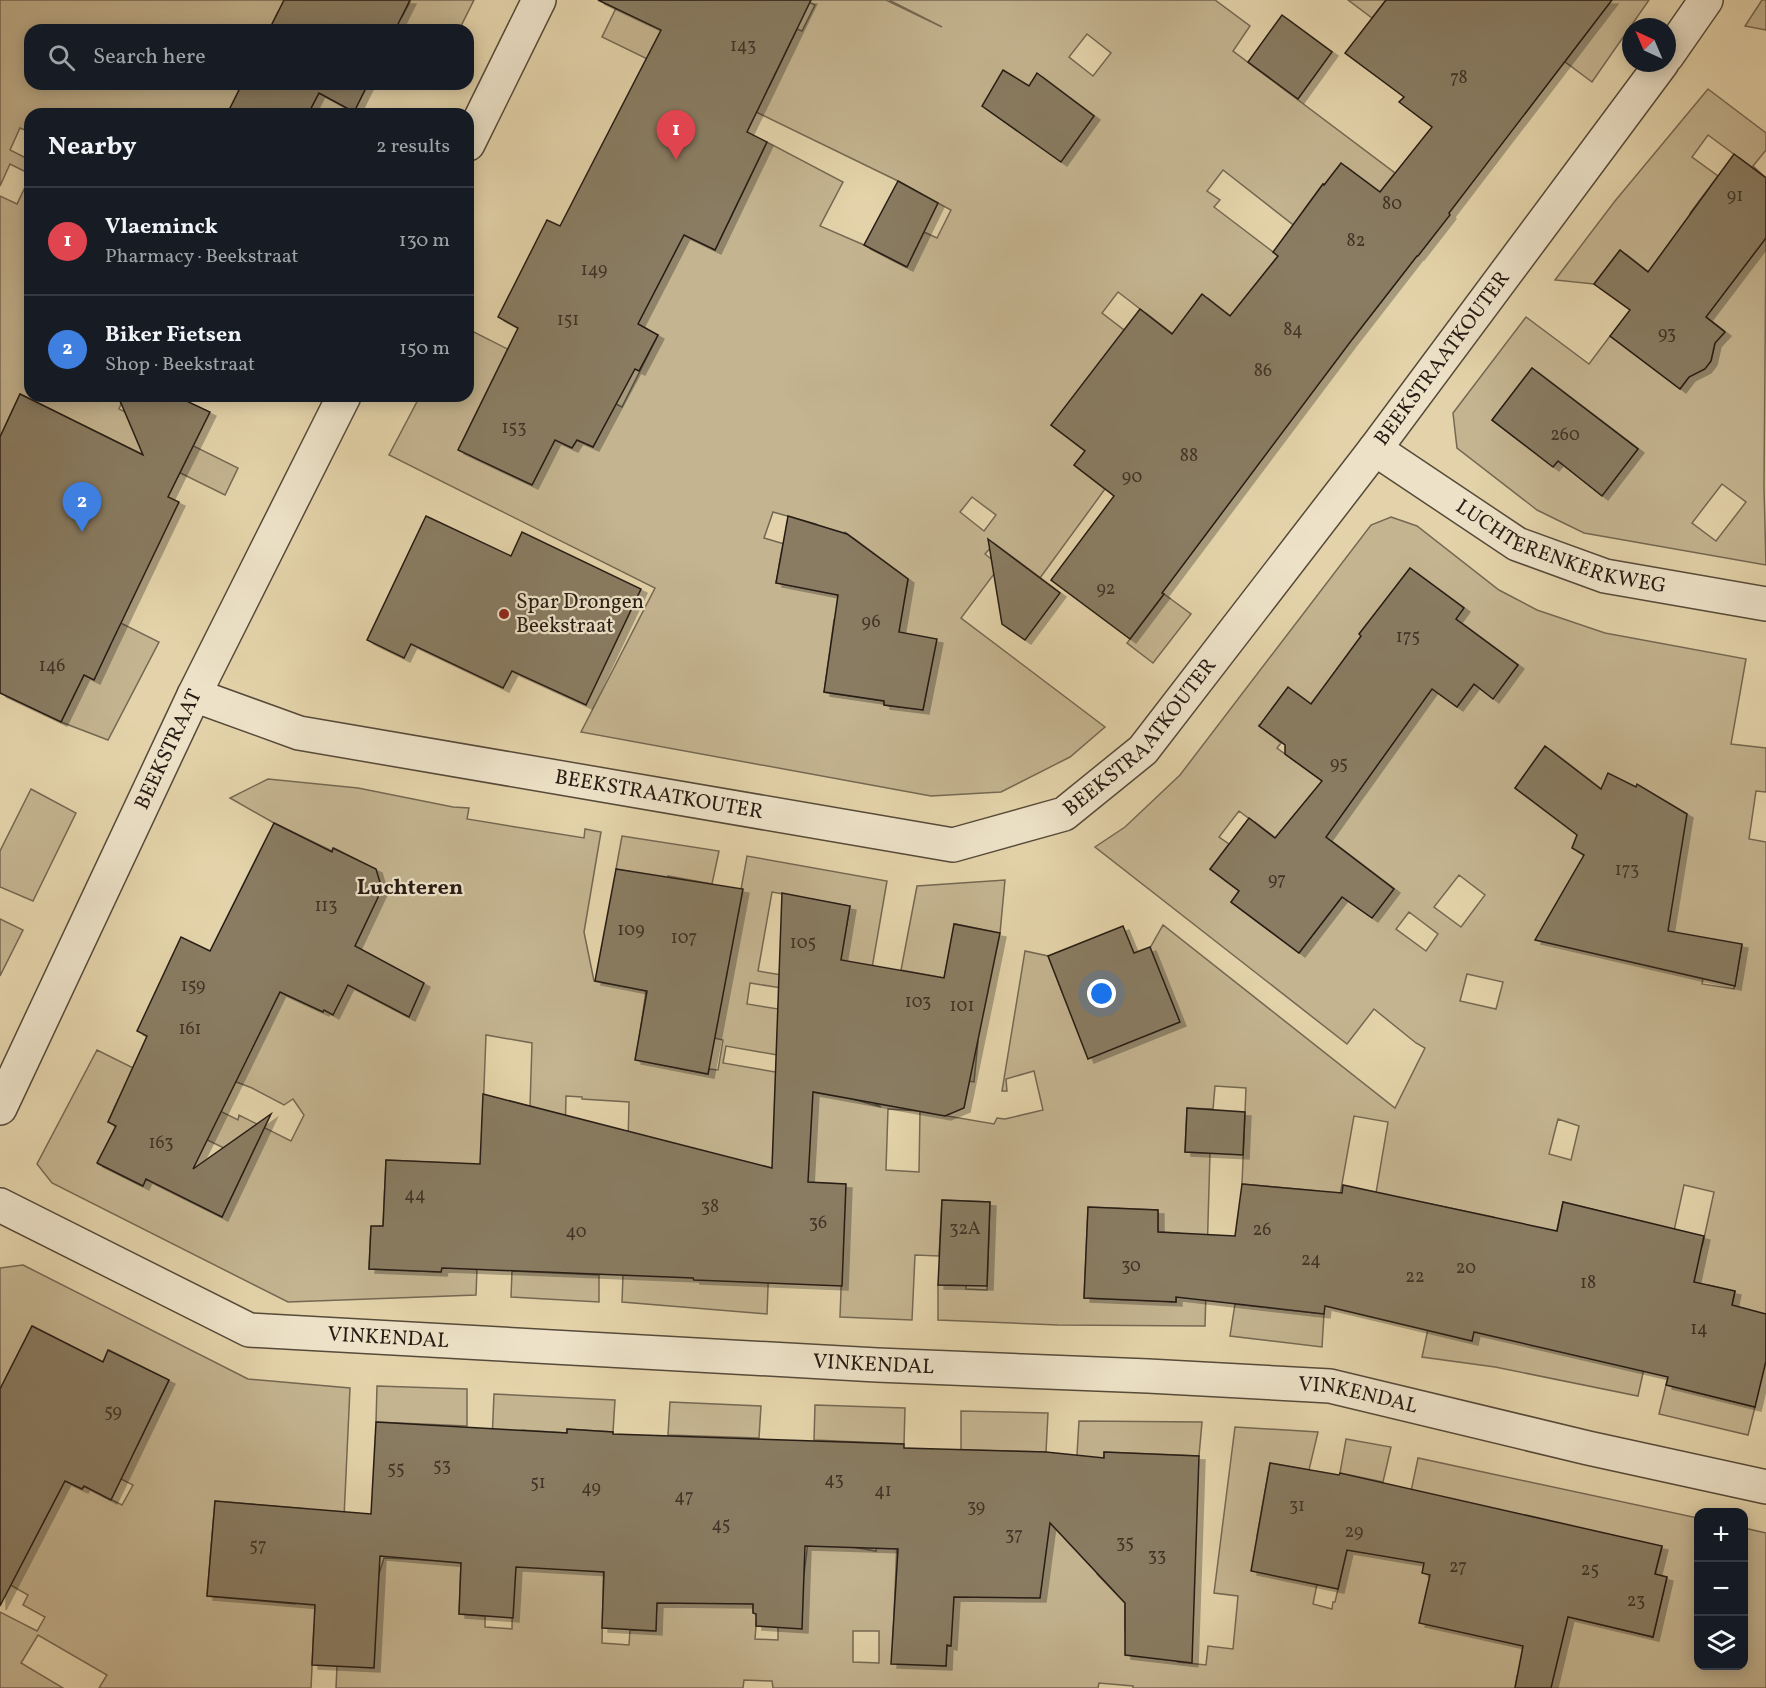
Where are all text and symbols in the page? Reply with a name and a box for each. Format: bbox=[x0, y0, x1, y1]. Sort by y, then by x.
north arrow bbox=[1622, 18, 1676, 72]
search box bbox=[24, 24, 474, 90]
house number: 143 bbox=[730, 34, 756, 59]
icon: search bbox=[45, 41, 78, 74]
text: Search here bbox=[93, 42, 206, 73]
house number: 78 bbox=[1450, 66, 1468, 91]
pin: 1 bbox=[656, 110, 696, 160]
text: Nearby bbox=[48, 129, 137, 165]
text: 2 results bbox=[376, 133, 450, 161]
house number: 91 bbox=[1727, 184, 1743, 209]
house number: 80 bbox=[1382, 192, 1402, 217]
text: Vlaeminck bbox=[105, 212, 218, 243]
text: 1 bbox=[63, 227, 72, 255]
text: 130 m bbox=[399, 227, 450, 255]
house number: 82 bbox=[1347, 229, 1365, 254]
text: Pharmacy · Beekstraat bbox=[105, 243, 299, 271]
house number: 149 bbox=[581, 258, 607, 283]
street label: BEEKSTRAATKOUTER bbox=[1368, 265, 1517, 452]
house number: 151 bbox=[557, 308, 579, 333]
house number: 84 bbox=[1283, 318, 1303, 343]
text: Biker Fietsen bbox=[105, 320, 242, 351]
house number: 93 bbox=[1658, 322, 1676, 347]
text: 2 bbox=[62, 335, 73, 363]
text: 150 m bbox=[399, 335, 450, 363]
text: Shop · Beekstraat bbox=[105, 351, 255, 379]
house number: 86 bbox=[1254, 359, 1272, 384]
house number: 153 bbox=[502, 416, 526, 441]
house number: 260 bbox=[1550, 423, 1580, 448]
house number: 88 bbox=[1180, 444, 1198, 469]
house number: 90 bbox=[1122, 465, 1142, 490]
pin: 2 bbox=[62, 482, 101, 532]
street label: LUCHTERENKERKWEG bbox=[1450, 492, 1668, 601]
house number: 92 bbox=[1096, 577, 1116, 602]
place label: Spar Drongen Beekstraat bbox=[516, 588, 644, 641]
marker: Spar Drongen Beekstraat bbox=[497, 607, 511, 621]
house number: 96 bbox=[861, 610, 881, 635]
house number: 175 bbox=[1396, 625, 1420, 650]
street label: BEEKSTRAATKOUTER bbox=[1057, 652, 1223, 823]
house number: 146 bbox=[39, 654, 65, 679]
street label: BEEKSTRAAT bbox=[128, 685, 209, 815]
house number: 95 bbox=[1330, 752, 1348, 777]
street label: BEEKSTRAATKOUTER bbox=[553, 763, 766, 827]
house number: 173 bbox=[1615, 858, 1639, 883]
house number: 97 bbox=[1268, 868, 1286, 893]
district label: Luchteren bbox=[357, 873, 463, 904]
house number: 113 bbox=[314, 894, 338, 919]
house number: 109 bbox=[617, 918, 645, 943]
house number: 107 bbox=[671, 926, 697, 951]
house number: 105 bbox=[790, 931, 816, 956]
house number: 159 bbox=[181, 974, 205, 999]
your location bbox=[1087, 979, 1116, 1008]
house number: 103 bbox=[905, 990, 931, 1015]
house number: 101 bbox=[950, 994, 974, 1019]
house number: 161 bbox=[178, 1017, 202, 1042]
house number: 163 bbox=[148, 1131, 174, 1156]
house number: 44 bbox=[404, 1183, 426, 1208]
house number: 38 bbox=[701, 1195, 719, 1220]
house number: 36 bbox=[809, 1211, 827, 1236]
house number: 32A bbox=[949, 1217, 981, 1242]
house number: 26 bbox=[1253, 1218, 1271, 1243]
house number: 40 bbox=[565, 1220, 587, 1245]
house number: 24 bbox=[1301, 1248, 1321, 1273]
house number: 30 bbox=[1121, 1254, 1141, 1279]
house number: 20 bbox=[1456, 1256, 1476, 1281]
house number: 22 bbox=[1405, 1265, 1425, 1290]
house number: 18 bbox=[1580, 1271, 1596, 1296]
house number: 14 bbox=[1690, 1317, 1708, 1342]
street label: VINKENDAL bbox=[327, 1320, 450, 1356]
street label: VINKENDAL bbox=[812, 1347, 935, 1382]
street label: VINKENDAL bbox=[1297, 1370, 1421, 1421]
house number: 59 bbox=[104, 1400, 122, 1425]
house number: 53 bbox=[433, 1454, 451, 1479]
house number: 55 bbox=[387, 1457, 405, 1482]
house number: 43 bbox=[824, 1468, 844, 1493]
house number: 51 bbox=[530, 1471, 546, 1496]
house number: 49 bbox=[581, 1476, 601, 1501]
house number: 41 bbox=[874, 1479, 892, 1504]
house number: 47 bbox=[674, 1485, 694, 1510]
house number: 31 bbox=[1289, 1494, 1305, 1519]
house number: 39 bbox=[967, 1495, 985, 1520]
map controls bbox=[1694, 1508, 1748, 1670]
button: + bbox=[1694, 1508, 1748, 1562]
house number: 45 bbox=[712, 1513, 730, 1538]
house number: 29 bbox=[1345, 1520, 1363, 1545]
house number: 37 bbox=[1005, 1523, 1023, 1548]
house number: 35 bbox=[1116, 1531, 1134, 1556]
house number: 57 bbox=[249, 1534, 267, 1559]
house number: 33 bbox=[1148, 1544, 1166, 1569]
house number: 27 bbox=[1449, 1555, 1467, 1580]
house number: 25 bbox=[1581, 1558, 1599, 1583]
button: − bbox=[1694, 1562, 1748, 1616]
house number: 23 bbox=[1627, 1589, 1645, 1614]
button: layers bbox=[1694, 1616, 1748, 1670]

